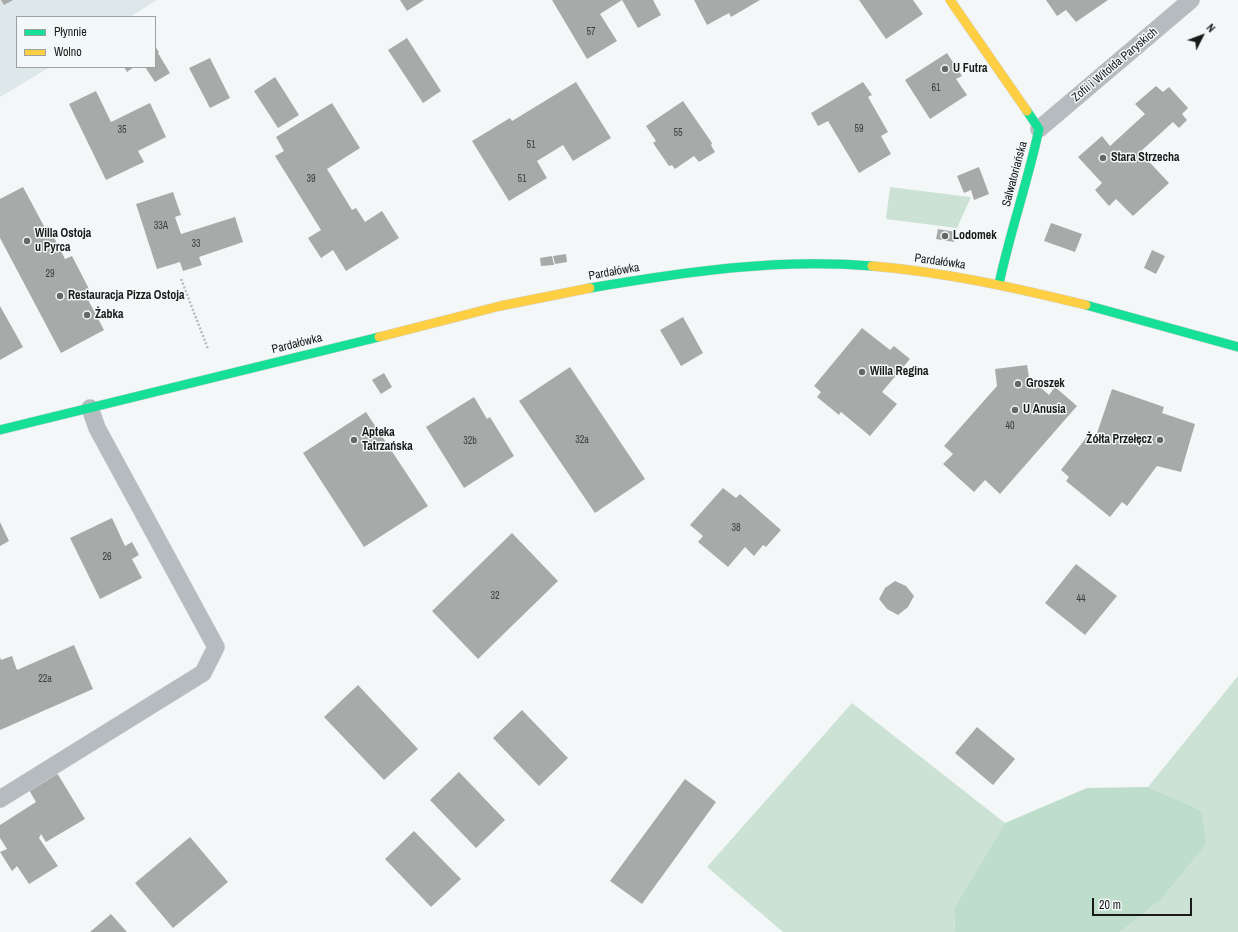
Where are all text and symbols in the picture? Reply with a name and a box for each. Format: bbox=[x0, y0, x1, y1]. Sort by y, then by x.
legend bbox=[16, 16, 156, 68]
north arrow bbox=[1182, 16, 1222, 56]
text: N bbox=[1204, 21, 1218, 35]
text: Płynnie bbox=[54, 24, 87, 40]
street label: Zofii i Witolda Paryskich bbox=[1069, 25, 1161, 105]
house number: 57 bbox=[586, 26, 596, 38]
text: Wolno bbox=[54, 44, 82, 60]
place label: U Futra bbox=[953, 62, 987, 76]
marker: U Futra bbox=[940, 64, 950, 74]
house number: 61 bbox=[931, 82, 941, 94]
house number: 59 bbox=[854, 123, 864, 135]
house number: 35 bbox=[117, 124, 127, 136]
house number: 55 bbox=[673, 127, 683, 139]
house number: 51 bbox=[526, 139, 536, 151]
street label: Salwatoriańska bbox=[999, 140, 1031, 208]
place label: Stara Strzecha bbox=[1111, 151, 1179, 165]
marker: Stara Strzecha bbox=[1098, 153, 1108, 163]
house number: 39 bbox=[306, 173, 316, 185]
house number: 51 bbox=[517, 173, 527, 185]
house number: 33A bbox=[154, 220, 168, 232]
place label: Willa Ostoja u Pyrca bbox=[35, 227, 91, 255]
place label: Lodomek bbox=[953, 229, 997, 243]
marker: Lodomek bbox=[940, 231, 950, 241]
marker: Willa Ostoja u Pyrca bbox=[22, 236, 32, 246]
house number: 33 bbox=[191, 238, 201, 250]
street label: Pardałówka bbox=[914, 251, 966, 273]
street label: Pardałówka bbox=[587, 260, 641, 284]
house number: 29 bbox=[45, 268, 55, 280]
place label: Restauracja Pizza Ostoja bbox=[68, 289, 184, 303]
marker: Restauracja Pizza Ostoja bbox=[55, 291, 65, 301]
place label: Żabka bbox=[95, 308, 123, 322]
marker: Żabka bbox=[82, 310, 92, 320]
street label: Pardałówka bbox=[270, 331, 324, 357]
place label: Willa Regina bbox=[870, 365, 928, 379]
marker: Willa Regina bbox=[857, 367, 867, 377]
place label: Groszek bbox=[1026, 377, 1065, 391]
marker: Groszek bbox=[1013, 379, 1023, 389]
place label: U Anusia bbox=[1023, 403, 1066, 417]
marker: U Anusia bbox=[1010, 405, 1020, 415]
house number: 40 bbox=[1005, 420, 1015, 432]
place label: Apteka Tatrzańska bbox=[362, 426, 413, 454]
place label: Żółta Przełęcz bbox=[1086, 433, 1152, 447]
house number: 32a bbox=[575, 434, 589, 446]
marker: Apteka Tatrzańska bbox=[349, 435, 359, 445]
house number: 32b bbox=[463, 435, 477, 447]
marker: Żółta Przełęcz bbox=[1155, 435, 1165, 445]
house number: 38 bbox=[731, 522, 741, 534]
house number: 26 bbox=[102, 551, 112, 563]
house number: 32 bbox=[490, 590, 500, 602]
house number: 44 bbox=[1076, 593, 1086, 605]
house number: 22a bbox=[38, 673, 52, 685]
scale bar bbox=[1094, 890, 1194, 916]
text: 20 m bbox=[1099, 897, 1121, 913]

